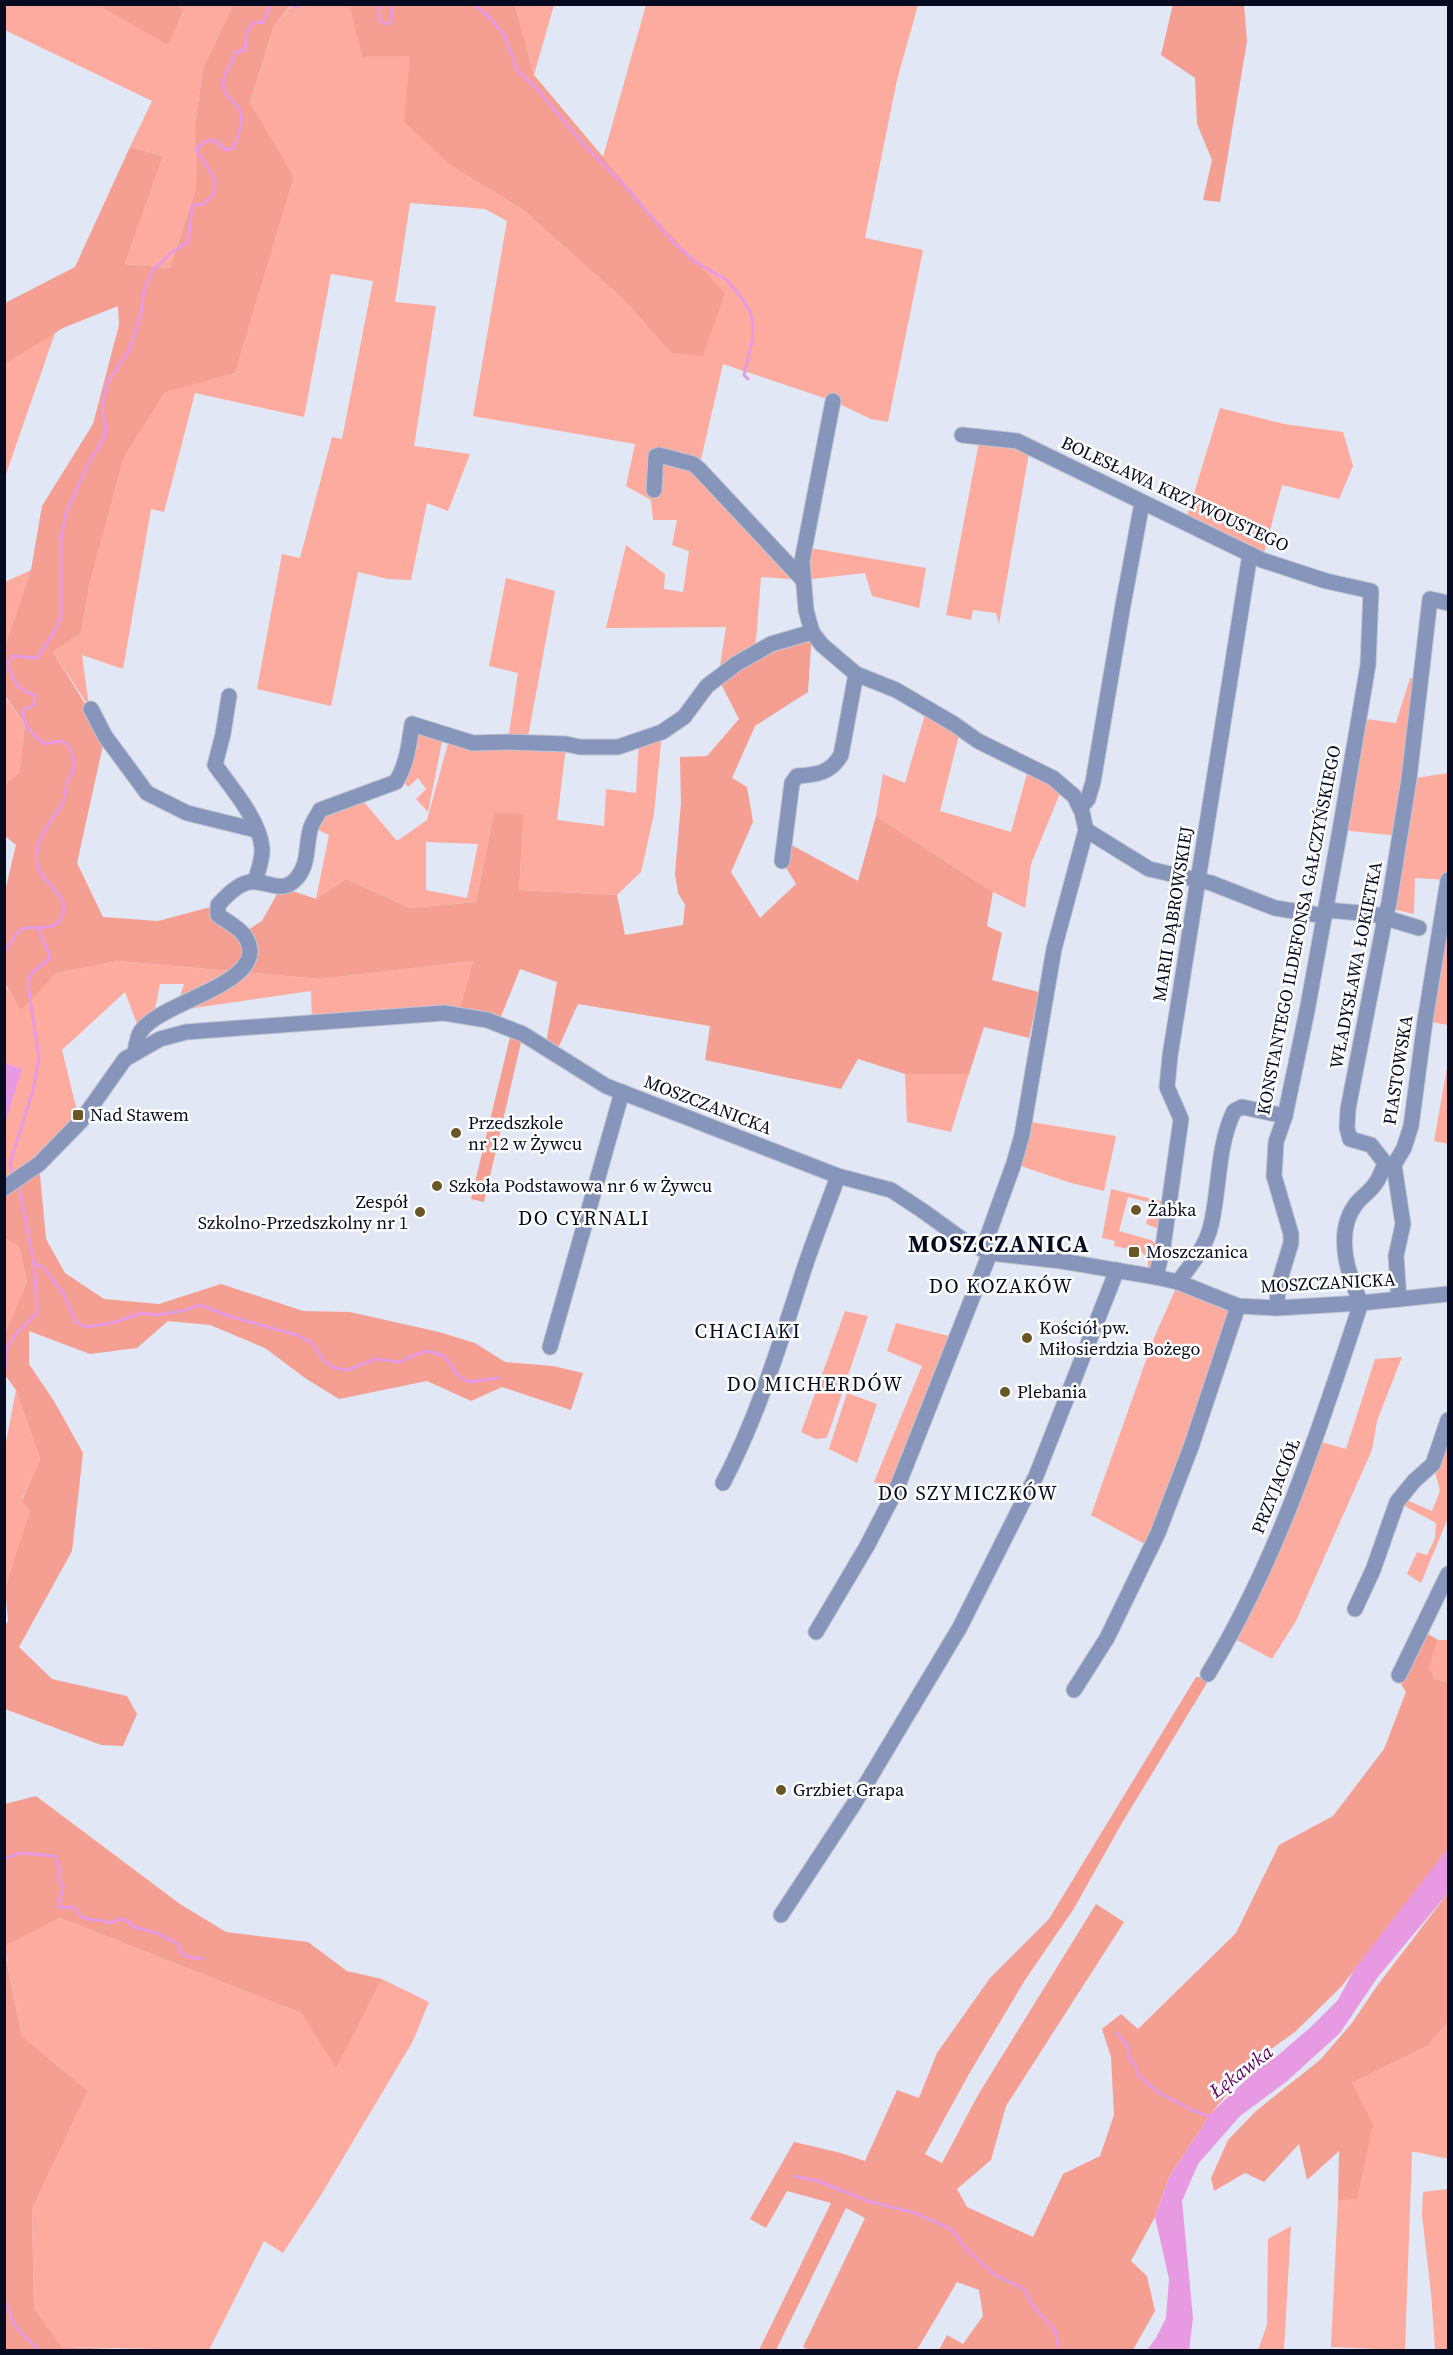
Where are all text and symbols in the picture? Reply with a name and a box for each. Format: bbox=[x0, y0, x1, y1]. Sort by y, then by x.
street label: BOLESŁAWA KRZYWOUSTEGO bbox=[1057, 430, 1293, 557]
street label: KONSTANTEGO ILDEFONSA GAŁCZYŃSKIEGO bbox=[1250, 743, 1347, 1117]
street label: MARII DĄBROWSKIEJ bbox=[1146, 824, 1199, 1004]
street label: WŁADYSŁAWA ŁOKIETKA bbox=[1323, 859, 1388, 1071]
street label: PIASTOWSKA bbox=[1376, 1013, 1419, 1127]
street label: MOSZCZANICKA bbox=[641, 1069, 776, 1140]
place label: Nad Stawem bbox=[90, 1102, 189, 1127]
marker: Nad Stawem bbox=[71, 1108, 85, 1122]
place label: Przedszkole nr 12 w Żywcu bbox=[468, 1110, 582, 1156]
marker: Przedszkole nr 12 w Żywcu bbox=[449, 1126, 463, 1140]
place label: Szkoła Podstawowa nr 6 w Żywcu bbox=[449, 1173, 712, 1198]
marker: Szkoła Podstawowa nr 6 w Żywcu bbox=[430, 1179, 444, 1193]
place label: Zespół Szkolno-Przedszkolny nr 1 bbox=[198, 1189, 408, 1235]
place label: Żabka bbox=[1148, 1197, 1197, 1222]
marker: Żabka bbox=[1129, 1203, 1143, 1217]
district label: DO CYRNALI bbox=[518, 1204, 650, 1232]
marker: Zespół Szkolno-Przedszkolny nr 1 bbox=[413, 1205, 427, 1219]
district label: MOSZCZANICA bbox=[908, 1227, 1090, 1260]
place label: Moszczanica bbox=[1146, 1239, 1249, 1264]
marker: Moszczanica bbox=[1127, 1245, 1141, 1259]
street label: MOSZCZANICKA bbox=[1260, 1266, 1396, 1299]
district label: DO KOZAKÓW bbox=[929, 1272, 1073, 1300]
place label: Kościół pw. Miłosierdzia Bożego bbox=[1039, 1315, 1201, 1361]
district label: CHACIAKI bbox=[695, 1317, 801, 1345]
marker: Kościół pw. Miłosierdzia Bożego bbox=[1020, 1331, 1034, 1345]
district label: DO MICHERDÓW bbox=[727, 1370, 903, 1398]
place label: Plebania bbox=[1017, 1379, 1088, 1404]
marker: Plebania bbox=[998, 1385, 1012, 1399]
street label: PRZYJACIÓŁ bbox=[1245, 1434, 1306, 1537]
district label: DO SZYMICZKÓW bbox=[878, 1479, 1058, 1507]
place label: Grzbiet Grapa bbox=[793, 1777, 905, 1802]
marker: Grzbiet Grapa bbox=[774, 1783, 788, 1797]
water label: Łękawka bbox=[1203, 2037, 1279, 2105]

